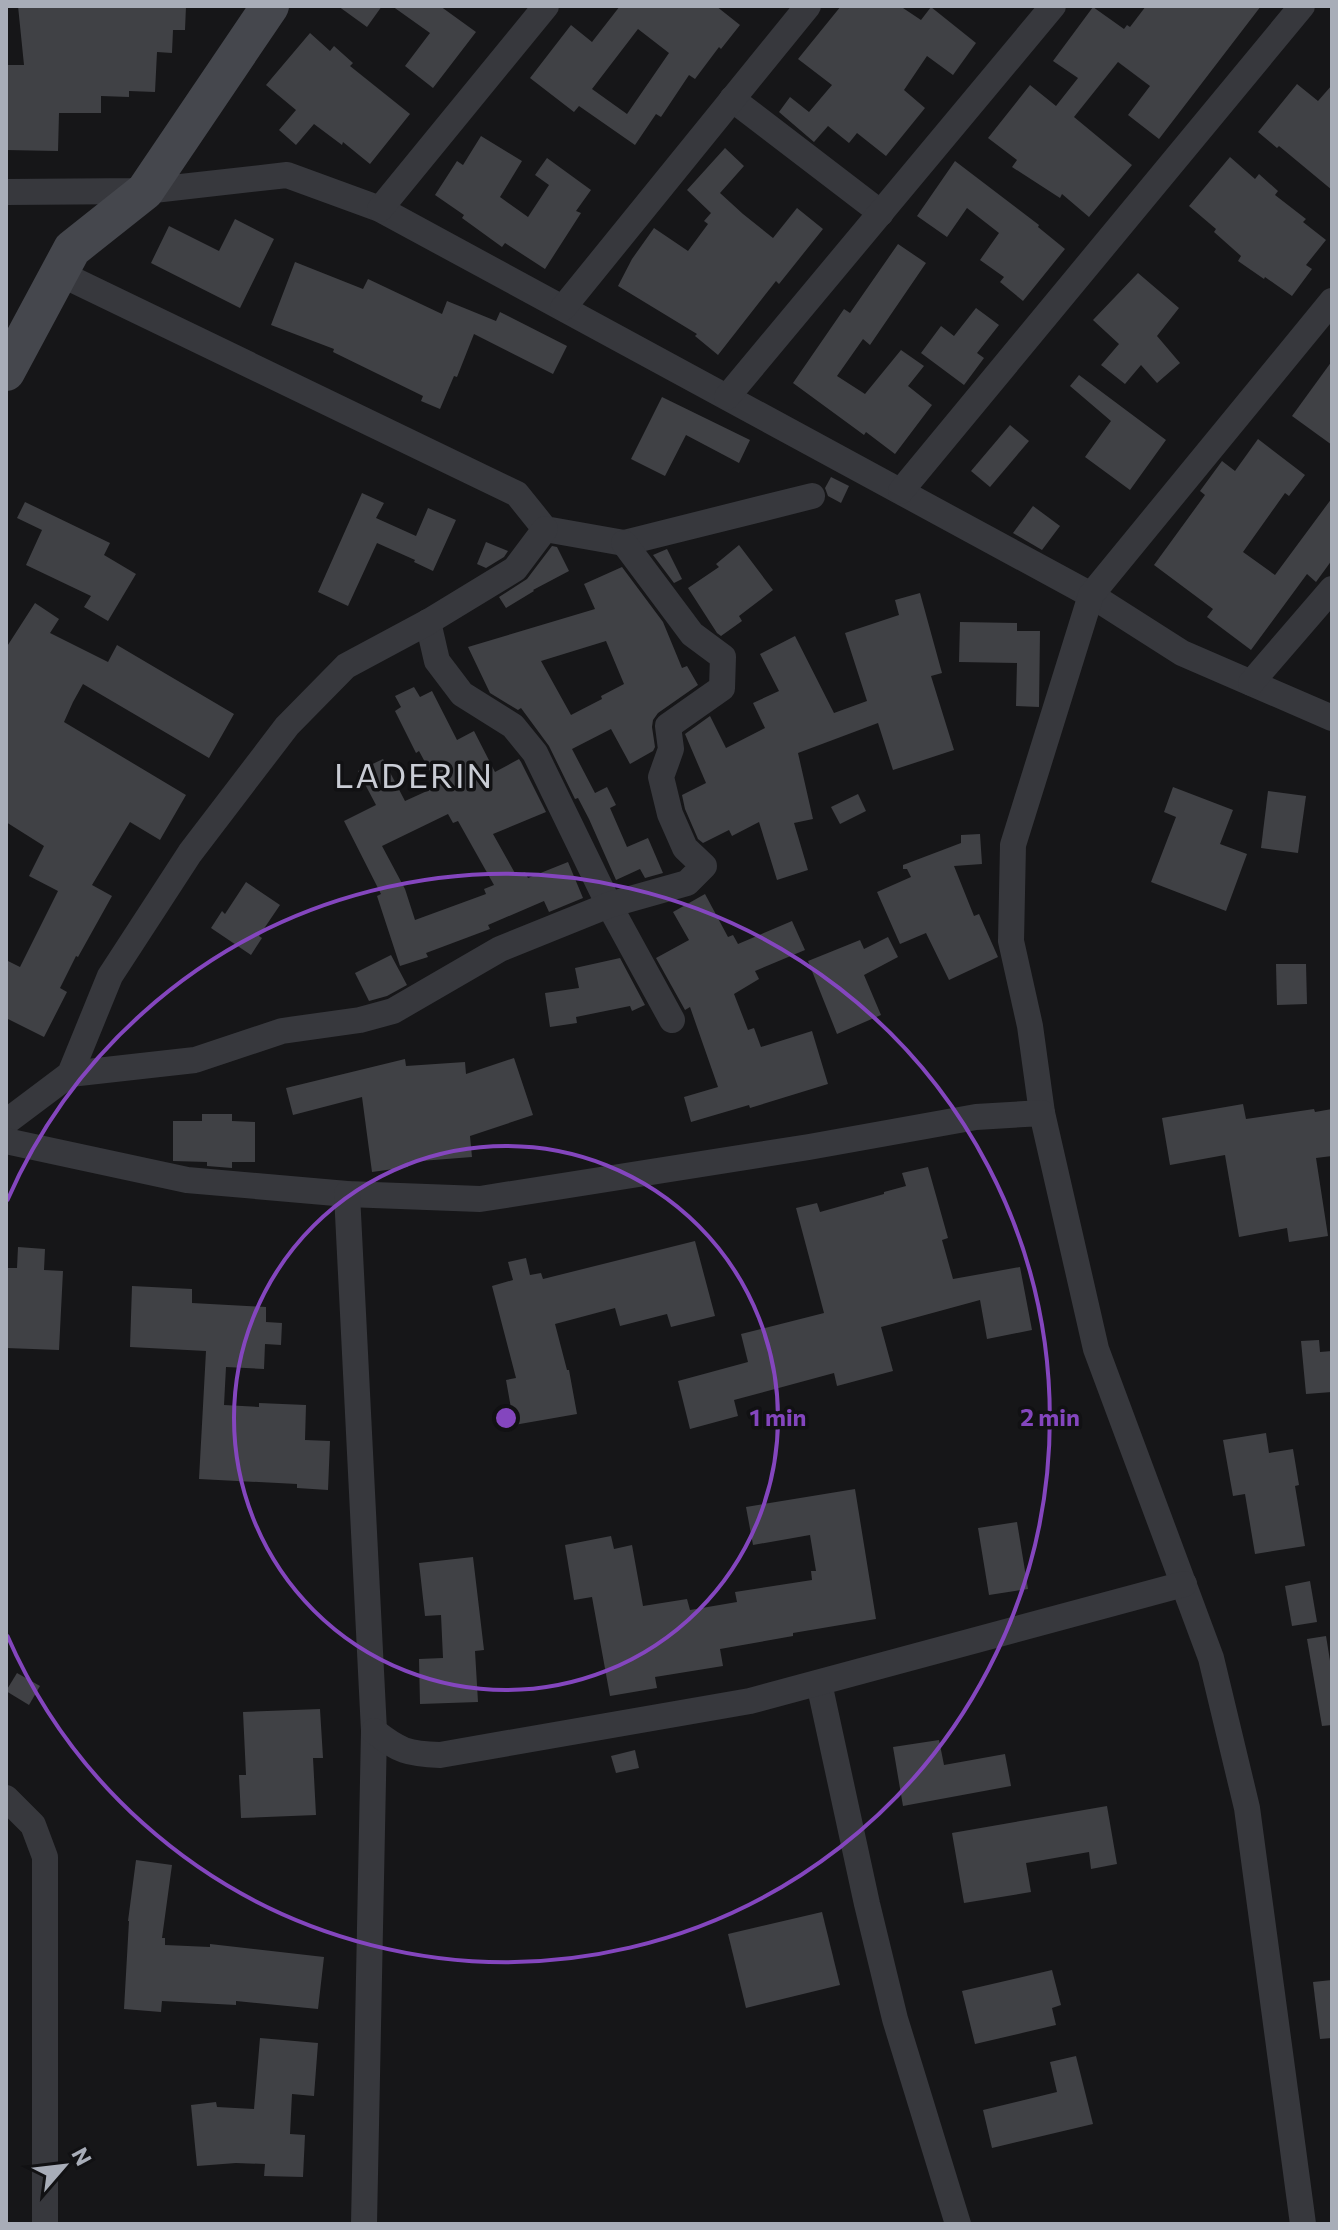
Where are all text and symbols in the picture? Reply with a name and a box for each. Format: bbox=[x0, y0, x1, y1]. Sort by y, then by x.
district label: LADERIN bbox=[334, 753, 494, 795]
text: 1 min bbox=[750, 1402, 806, 1431]
text: 2 min bbox=[1020, 1402, 1080, 1431]
centre of rings bbox=[492, 1404, 520, 1432]
north arrow bbox=[24, 2126, 104, 2206]
text: N bbox=[66, 2143, 98, 2170]

